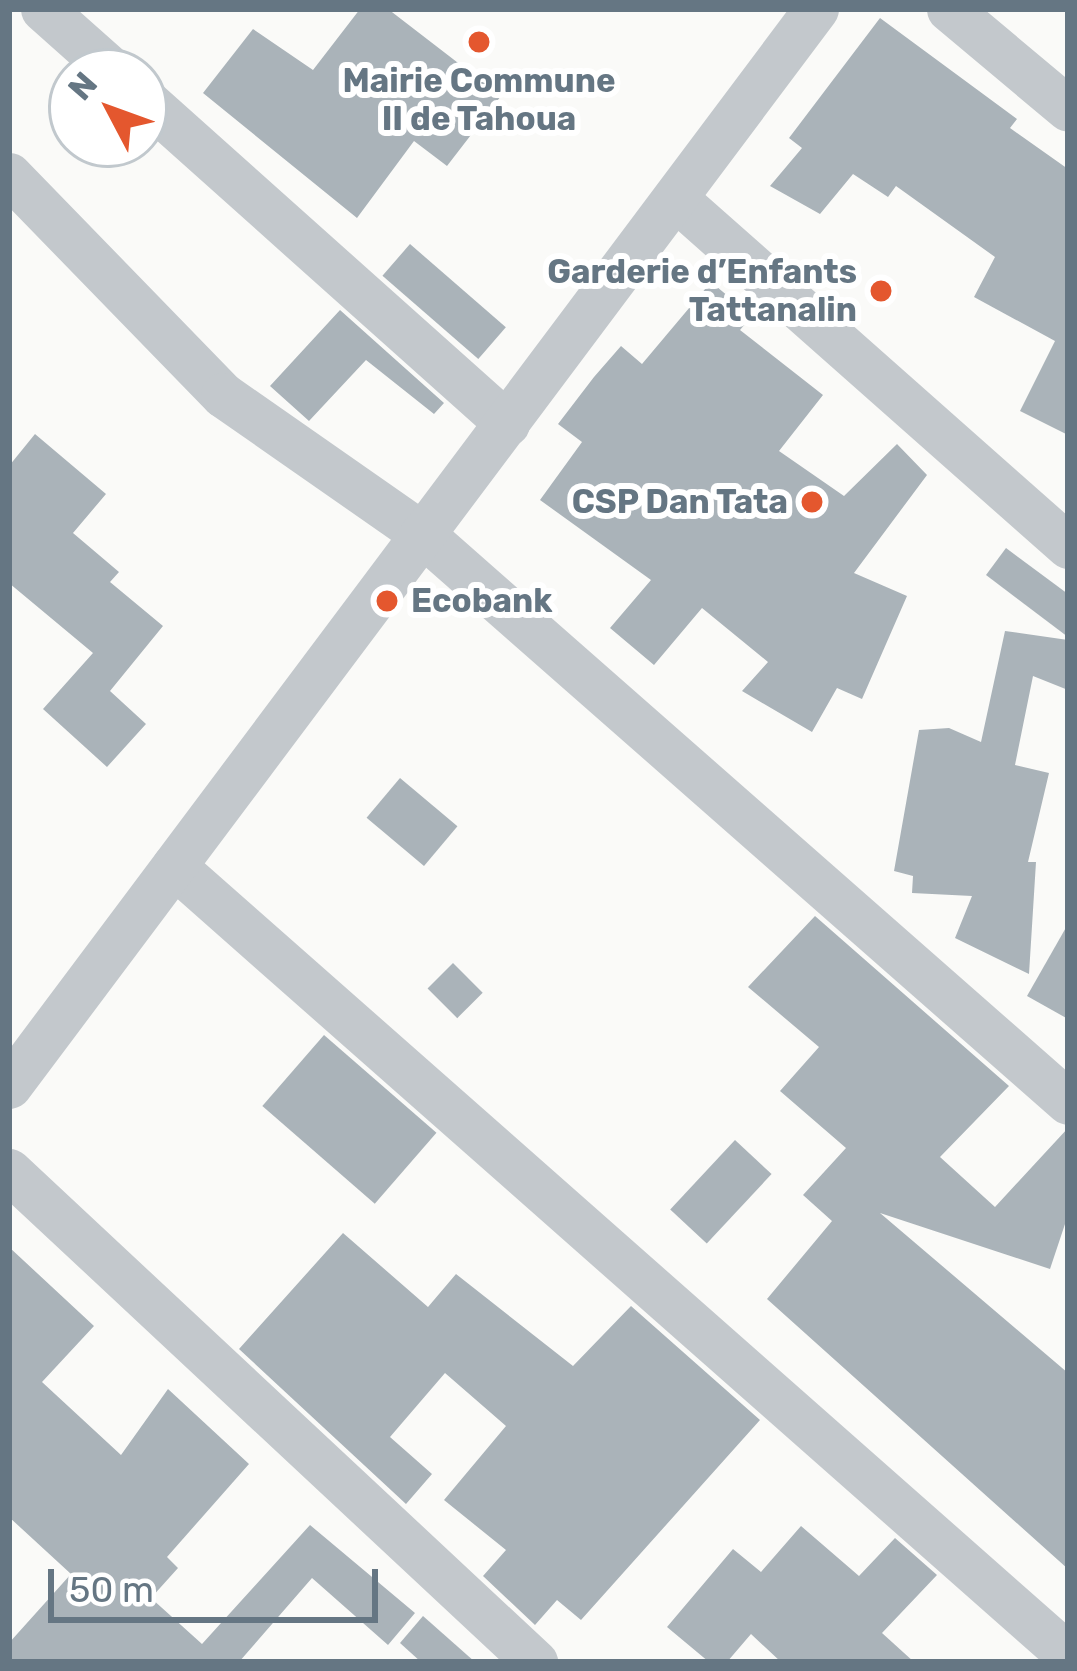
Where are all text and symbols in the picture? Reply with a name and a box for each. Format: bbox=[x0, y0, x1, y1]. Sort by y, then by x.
marker: Mairie Commune II de Tahoua bbox=[466, 29, 492, 55]
north arrow bbox=[48, 48, 168, 168]
place label: Mairie Commune II de Tahoua bbox=[342, 61, 616, 139]
text: N bbox=[60, 64, 105, 108]
place label: Garderie d’Enfants Tattanalin bbox=[547, 252, 857, 330]
marker: Garderie d’Enfants Tattanalin bbox=[868, 278, 894, 304]
place label: CSP Dan Tata bbox=[570, 482, 788, 522]
marker: CSP Dan Tata bbox=[799, 489, 825, 515]
place label: Ecobank bbox=[411, 581, 552, 621]
marker: Ecobank bbox=[374, 588, 400, 614]
scale bar bbox=[54, 1545, 384, 1619]
text: 50 m bbox=[69, 1568, 154, 1611]

